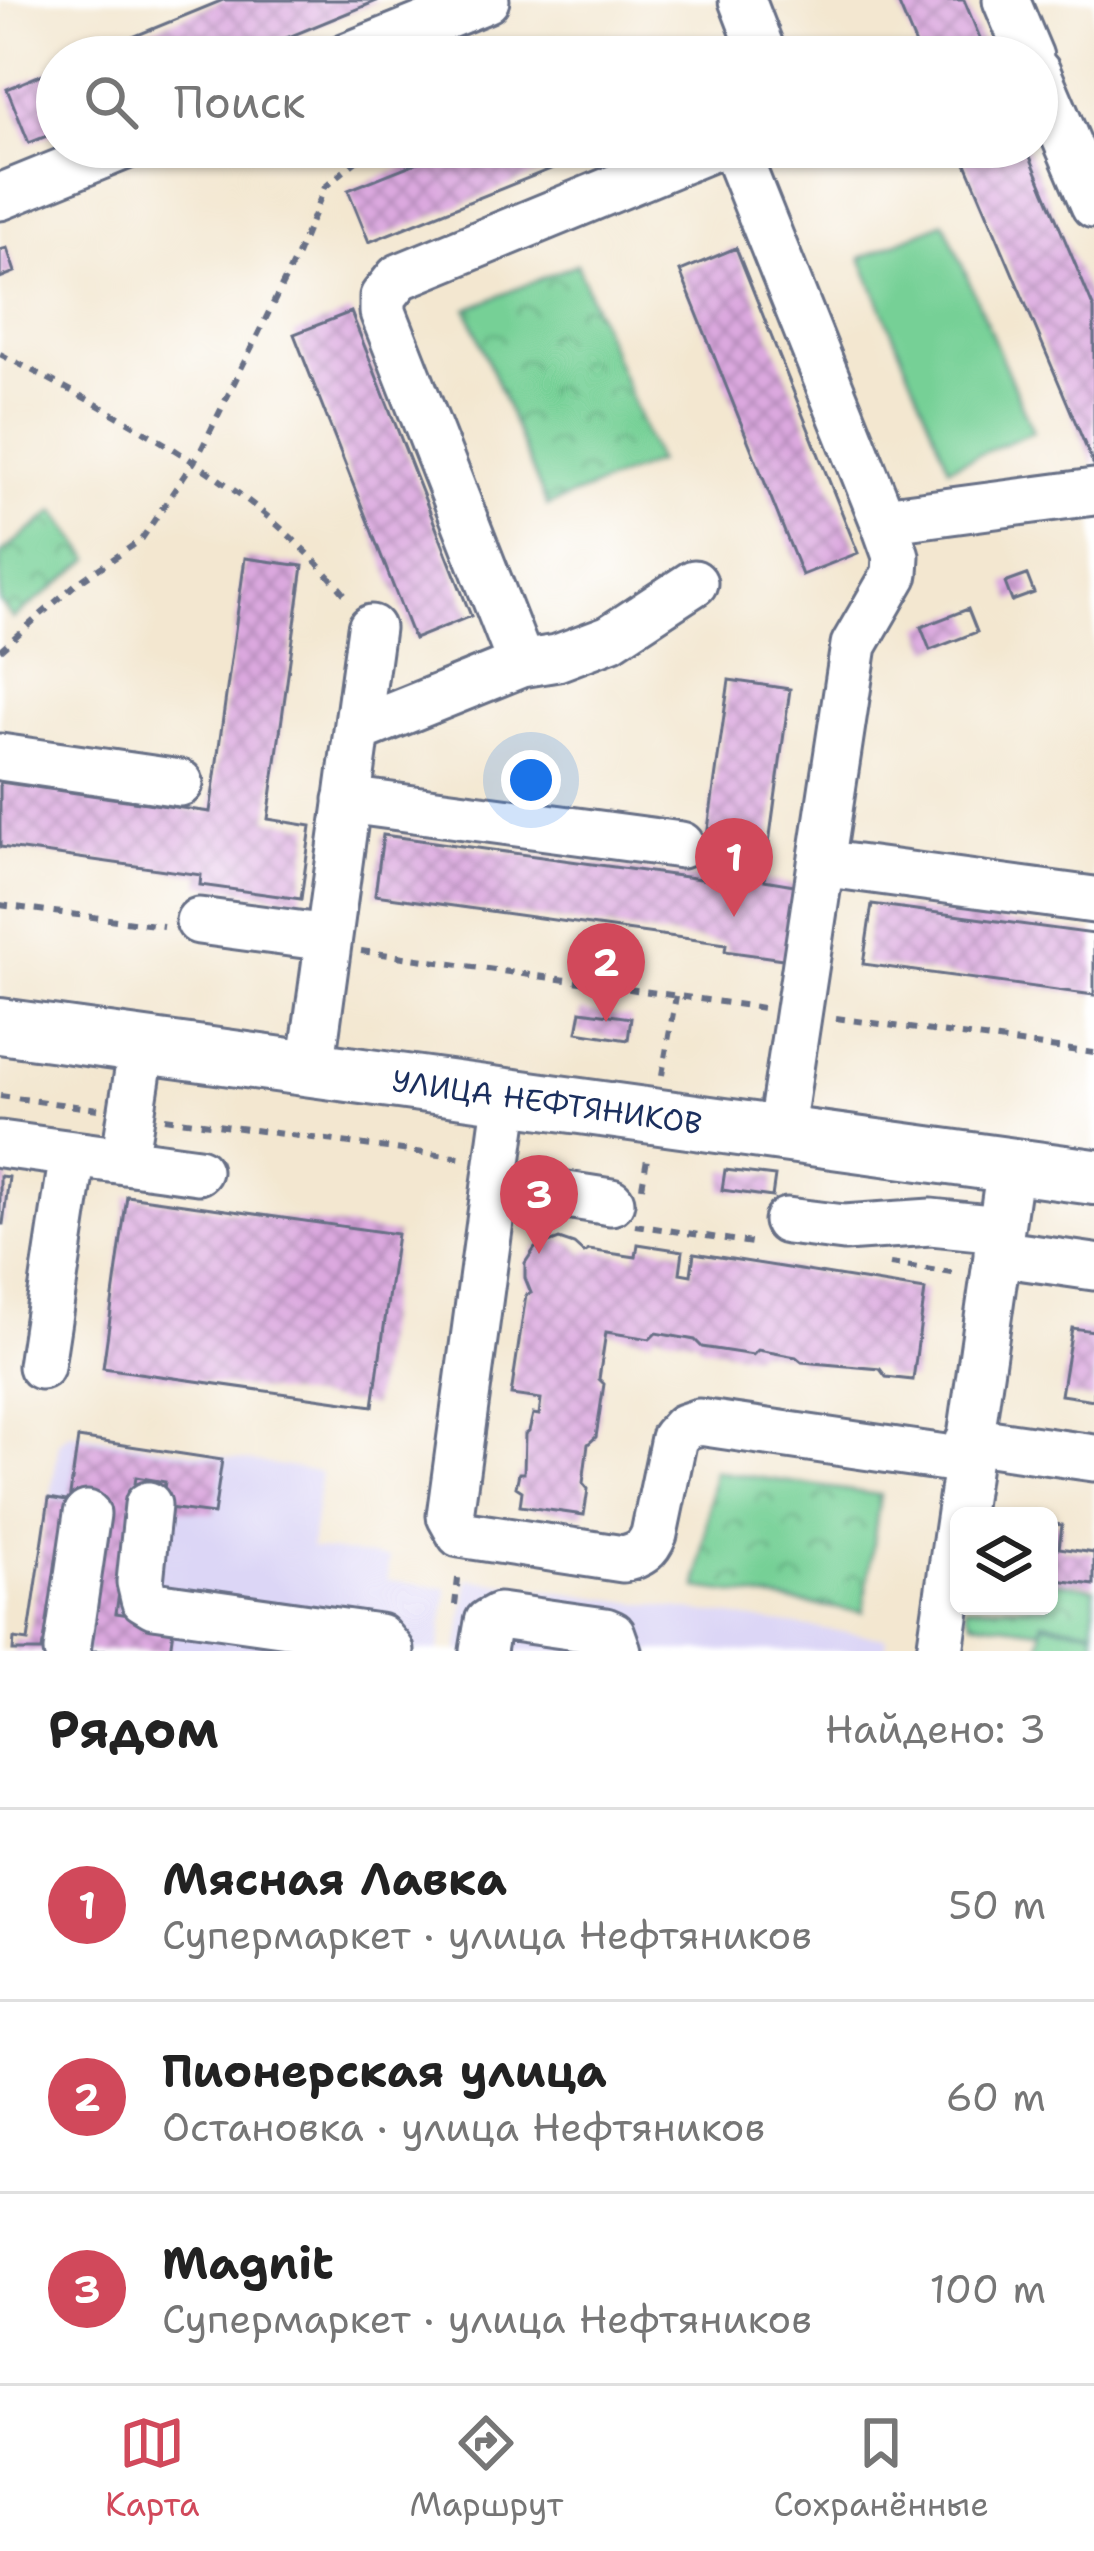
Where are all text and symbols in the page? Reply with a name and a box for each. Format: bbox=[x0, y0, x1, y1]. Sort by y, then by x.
search box bbox=[36, 36, 1058, 168]
icon: search bbox=[78, 69, 144, 135]
text: Поиск bbox=[174, 72, 305, 132]
your location bbox=[501, 750, 561, 810]
pin: 1 bbox=[695, 818, 773, 917]
pin: 2 bbox=[567, 923, 645, 1022]
street label: УЛИЦА НЕФТЯНИКОВ bbox=[389, 1060, 705, 1144]
pin: 3 bbox=[500, 1155, 578, 1254]
map controls bbox=[950, 1507, 1058, 1615]
button: layers bbox=[950, 1507, 1058, 1615]
text: Рядом bbox=[48, 1695, 219, 1763]
text: Найдено: 3 bbox=[825, 1703, 1046, 1755]
text: Мясная Лавка bbox=[162, 1849, 507, 1909]
text: 1 bbox=[78, 1879, 96, 1931]
text: 50 m bbox=[948, 1879, 1046, 1931]
text: Супермаркет · улица Нефтяников bbox=[162, 1909, 812, 1961]
text: Пионерская улица bbox=[162, 2041, 607, 2101]
text: 2 bbox=[73, 2071, 101, 2123]
text: 60 m bbox=[946, 2071, 1046, 2123]
text: Остановка · улица Нефтяников bbox=[162, 2101, 765, 2153]
text: Magnit bbox=[162, 2233, 334, 2293]
text: 3 bbox=[73, 2263, 101, 2315]
text: 100 m bbox=[930, 2263, 1046, 2315]
text: Супермаркет · улица Нефтяников bbox=[162, 2293, 812, 2345]
tab: Карта bbox=[105, 2410, 199, 2527]
tab: Маршрут bbox=[409, 2410, 563, 2527]
tab: Сохранённые bbox=[773, 2410, 989, 2527]

